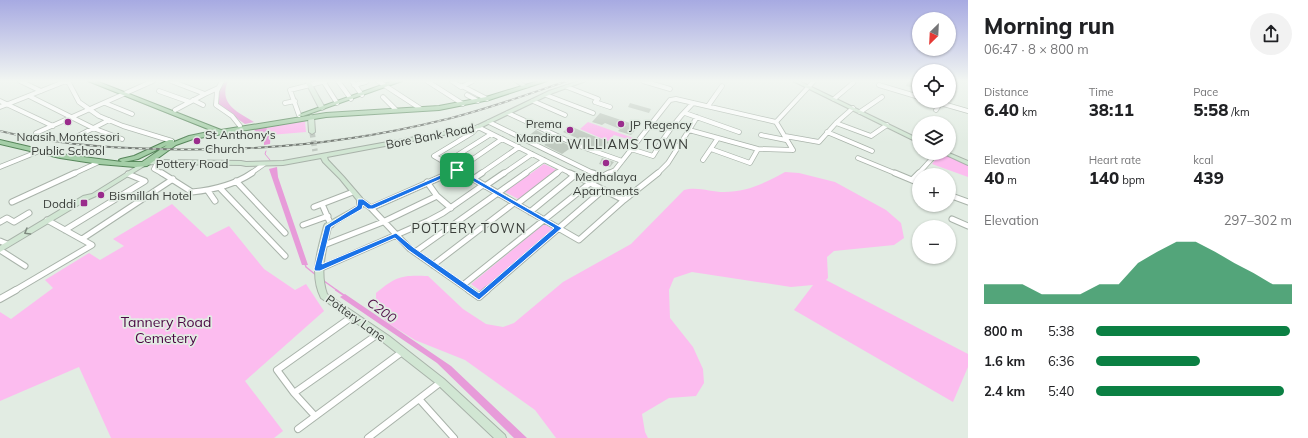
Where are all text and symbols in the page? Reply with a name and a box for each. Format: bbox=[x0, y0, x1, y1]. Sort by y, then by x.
north arrow bbox=[912, 12, 956, 56]
map controls bbox=[912, 12, 956, 264]
text: Morning run bbox=[984, 12, 1115, 40]
button: share bbox=[1250, 13, 1292, 55]
text: 06:47 · 8 × 800 m bbox=[984, 41, 1089, 57]
button: locate bbox=[912, 64, 956, 108]
text: Distance bbox=[984, 85, 1028, 99]
text: Time bbox=[1089, 85, 1114, 99]
text: Pace bbox=[1193, 85, 1218, 99]
text: 6.40 bbox=[984, 99, 1019, 120]
text: 38:11 bbox=[1089, 99, 1134, 120]
text: 5:58 bbox=[1193, 99, 1228, 120]
text: km bbox=[1019, 105, 1037, 119]
text: /km bbox=[1228, 105, 1250, 119]
place label: Prema Mandira bbox=[516, 116, 562, 145]
button: layers bbox=[912, 116, 956, 160]
marker: Naasih Montessori Public School bbox=[63, 117, 73, 127]
place label: JP Regency bbox=[629, 117, 692, 132]
marker: JP Regency bbox=[616, 119, 626, 129]
street label: Bore Bank Road bbox=[384, 120, 476, 152]
marker: Prema Mandira bbox=[565, 125, 575, 135]
place label: St Anthony's Church bbox=[205, 127, 276, 156]
place label: Naasih Montessori Public School bbox=[16, 129, 120, 158]
marker: St Anthony's Church bbox=[192, 136, 202, 146]
district label: WILLIAMS TOWN bbox=[567, 136, 689, 152]
pin bbox=[440, 153, 474, 187]
text: Elevation bbox=[984, 153, 1031, 167]
text: Heart rate bbox=[1089, 153, 1141, 167]
text: kcal bbox=[1193, 153, 1213, 167]
street label: Pottery Road bbox=[156, 156, 228, 171]
marker: Medhalaya Apartments bbox=[601, 158, 611, 168]
icon: arrive bbox=[446, 159, 468, 181]
text: 40 bbox=[984, 167, 1004, 188]
text: 140 bbox=[1089, 167, 1119, 188]
text: 439 bbox=[1193, 167, 1224, 188]
button: + bbox=[912, 168, 956, 212]
place label: Medhalaya Apartments bbox=[573, 169, 639, 198]
text: m bbox=[1004, 173, 1017, 187]
text: bpm bbox=[1119, 173, 1145, 187]
place label: Bismillah Hotel bbox=[109, 188, 192, 203]
marker: Bismillah Hotel bbox=[96, 190, 106, 200]
place label: Doddi bbox=[43, 196, 76, 211]
marker: Doddi bbox=[79, 198, 89, 208]
text: Elevation bbox=[984, 212, 1039, 228]
text: 297–302 m bbox=[1224, 212, 1292, 228]
district label: POTTERY TOWN bbox=[412, 220, 526, 236]
button: − bbox=[912, 220, 956, 264]
one-way arrow bbox=[24, 228, 31, 235]
street label: Pottery Lane bbox=[323, 291, 389, 345]
water label: C200 bbox=[364, 294, 400, 326]
park label: Tannery Road Cemetery bbox=[121, 313, 211, 347]
text: 800 m bbox=[984, 323, 1023, 339]
text: 5:38 bbox=[1048, 323, 1074, 339]
text: 1.6 km bbox=[984, 353, 1025, 369]
text: 6:36 bbox=[1048, 353, 1074, 369]
text: 2.4 km bbox=[984, 383, 1025, 399]
text: 5:40 bbox=[1048, 383, 1074, 399]

